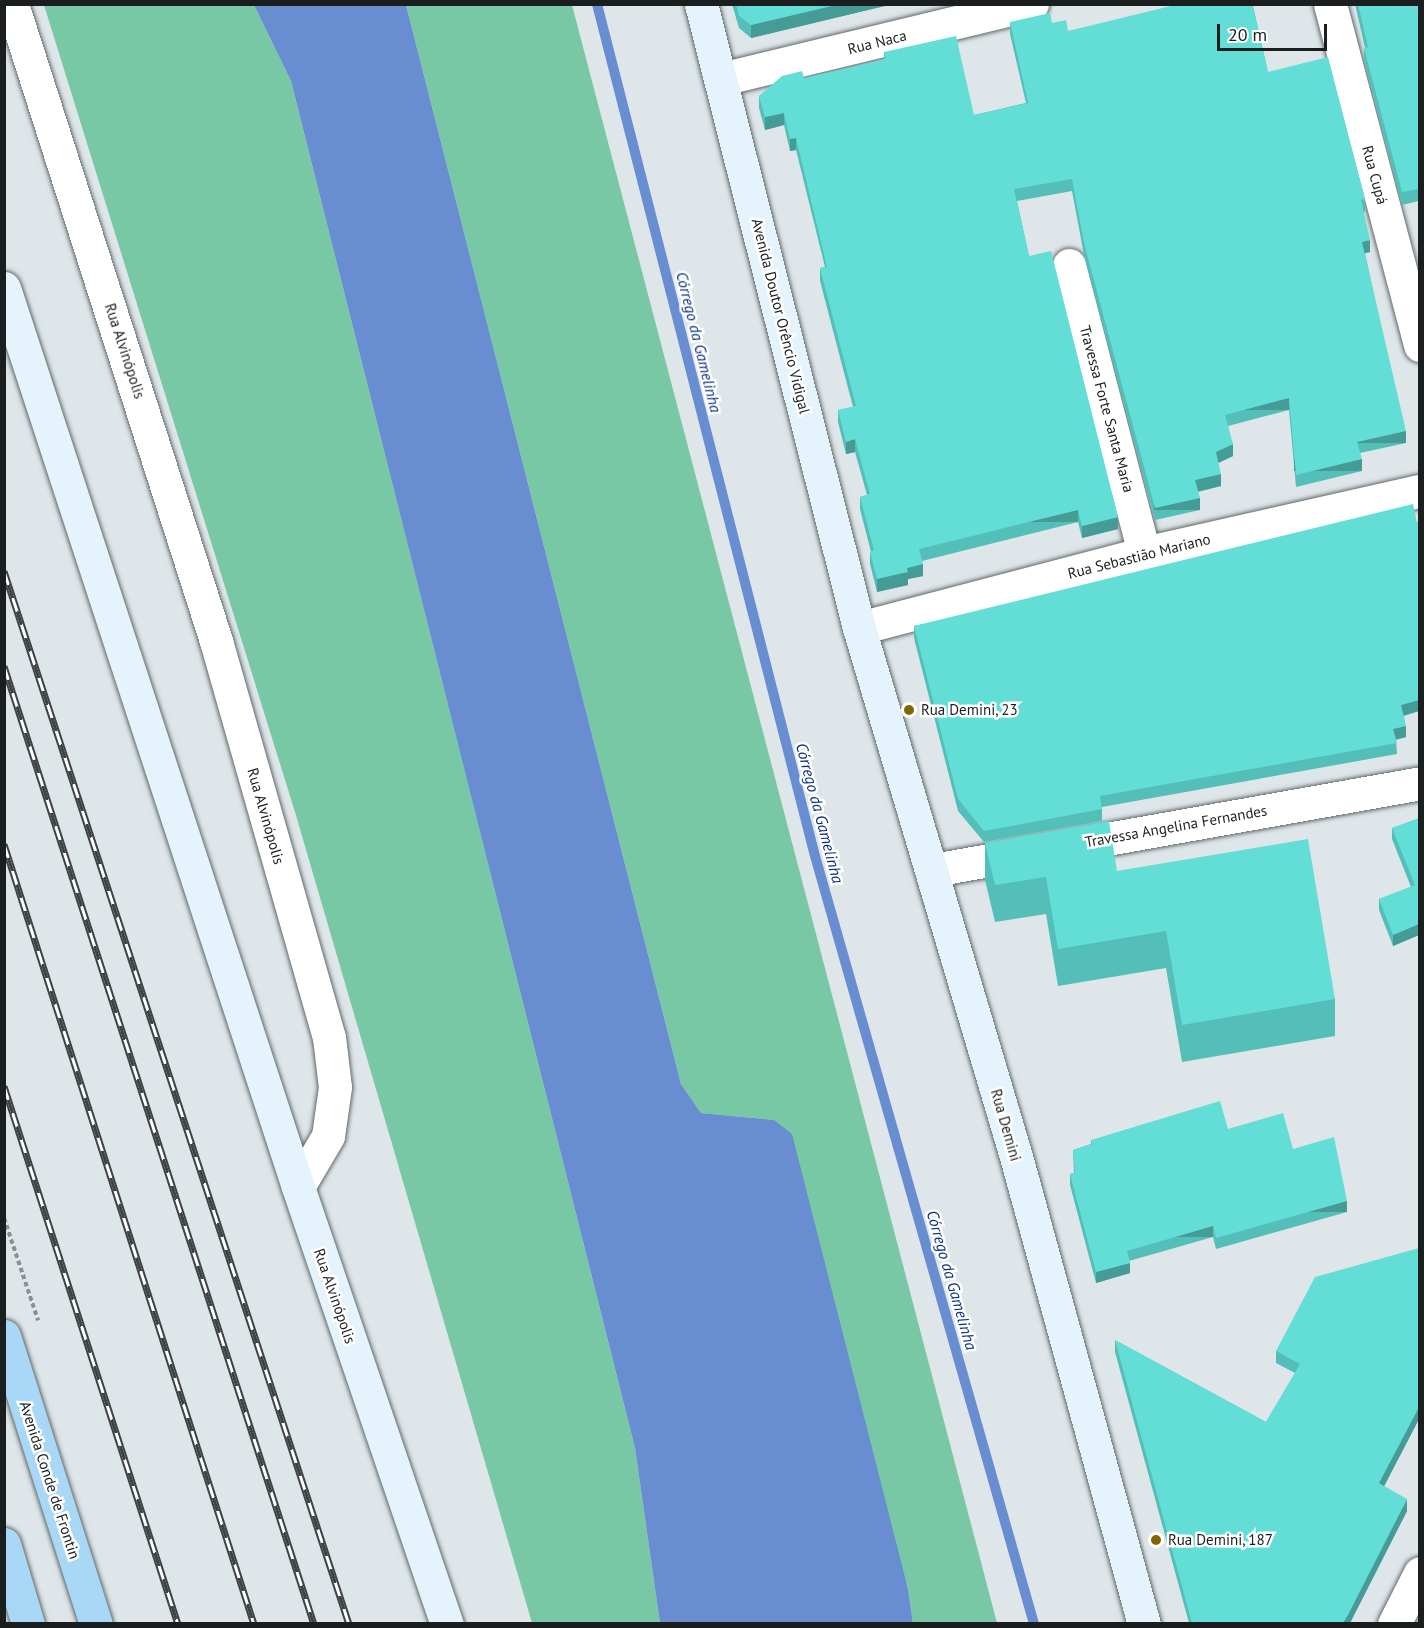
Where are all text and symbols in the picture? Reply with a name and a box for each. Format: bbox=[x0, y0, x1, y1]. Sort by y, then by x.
scale bar bbox=[1220, 12, 1330, 50]
text: 20 m bbox=[1228, 23, 1267, 46]
street label: Rua Naca bbox=[846, 26, 908, 58]
street label: Rua Cupá bbox=[1359, 144, 1391, 206]
street label: Avenida Doutor Orêncio Vidigal bbox=[748, 216, 814, 416]
water label: Córrego da Gamelinha bbox=[672, 270, 726, 414]
street label: Rua Alvinópolis bbox=[101, 301, 149, 401]
street label: Travessa Forte Santa Maria bbox=[1076, 324, 1138, 494]
street label: Rua Sebastião Mariano bbox=[1066, 530, 1212, 582]
place label: Rua Demini, 23 bbox=[921, 701, 1019, 719]
marker: Rua Demini, 23 bbox=[902, 703, 916, 717]
water label: Córrego da Gamelinha bbox=[792, 741, 848, 885]
street label: Rua Alvinópolis bbox=[244, 766, 288, 866]
street label: Travessa Angelina Fernandes bbox=[1083, 801, 1269, 851]
street label: Rua Demini bbox=[987, 1087, 1025, 1163]
water label: Córrego da Gamelinha bbox=[923, 1208, 981, 1352]
street label: Rua Alvinópolis bbox=[310, 1246, 360, 1346]
street label: Avenida Conde de Frontin bbox=[16, 1399, 84, 1561]
place label: Rua Demini, 187 bbox=[1168, 1531, 1274, 1549]
marker: Rua Demini, 187 bbox=[1149, 1533, 1163, 1547]

